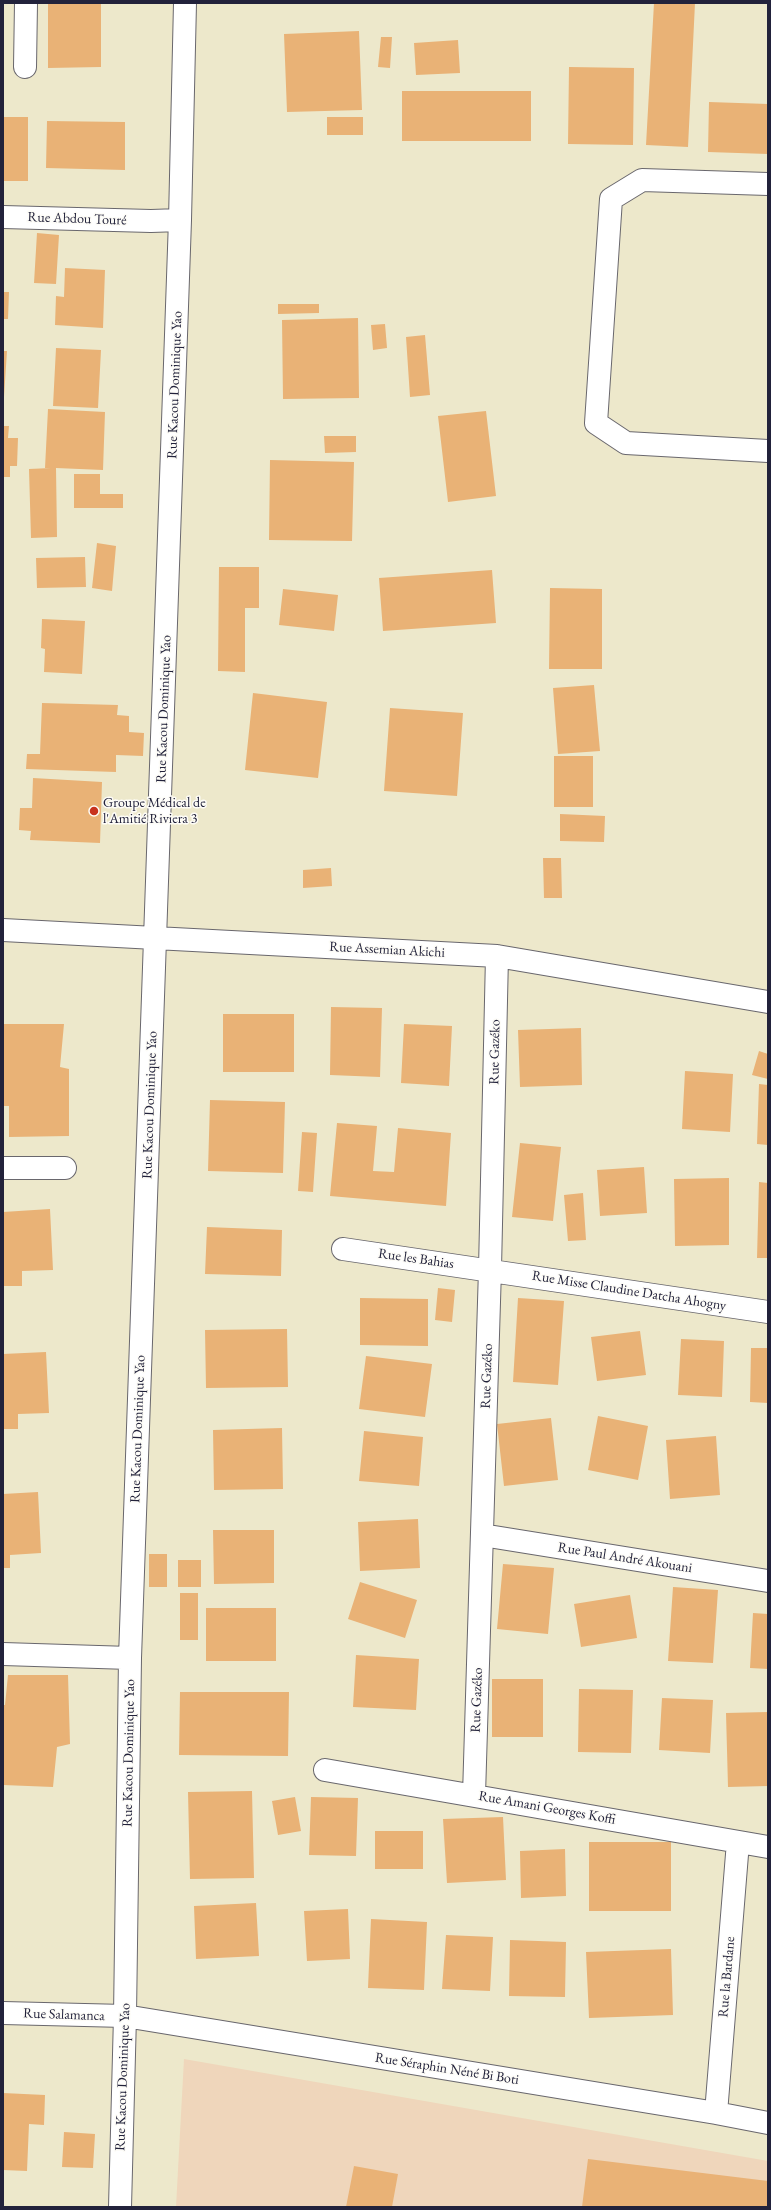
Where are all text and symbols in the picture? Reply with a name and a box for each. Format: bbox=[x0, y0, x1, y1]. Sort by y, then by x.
street label: Rue Abdou Touré bbox=[27, 209, 127, 229]
street label: Rue Kacou Dominique Yao bbox=[164, 311, 186, 459]
street label: Rue Kacou Dominique Yao bbox=[153, 635, 175, 783]
place label: Groupe Médical de l'Amitié Riviera 3 bbox=[103, 795, 206, 828]
marker: Groupe Médical de l'Amitié Riviera 3 bbox=[88, 805, 100, 817]
street label: Rue Assemian Akichi bbox=[329, 939, 445, 961]
street label: Rue Gazéko bbox=[486, 1019, 504, 1085]
street label: Rue Kacou Dominique Yao bbox=[139, 1031, 161, 1179]
street label: Rue les Bahias bbox=[377, 1245, 455, 1273]
street label: Rue Misse Claudine Datcha Ahogny bbox=[531, 1267, 727, 1315]
street label: Rue Gazéko bbox=[477, 1343, 497, 1409]
street label: Rue Kacou Dominique Yao bbox=[127, 1355, 149, 1503]
street label: Rue Paul André Akouani bbox=[557, 1539, 693, 1577]
street label: Rue Gazéko bbox=[467, 1667, 487, 1733]
street label: Rue Kacou Dominique Yao bbox=[119, 1679, 139, 1827]
street label: Rue Amani Georges Koffi bbox=[477, 1788, 617, 1828]
street label: Rue la Bardane bbox=[715, 1936, 739, 2018]
street label: Rue Kacou Dominique Yao bbox=[112, 2003, 134, 2151]
street label: Rue Salamanca bbox=[23, 2005, 105, 2025]
street label: Rue Séraphin Néné Bi Boti bbox=[374, 2049, 520, 2089]

